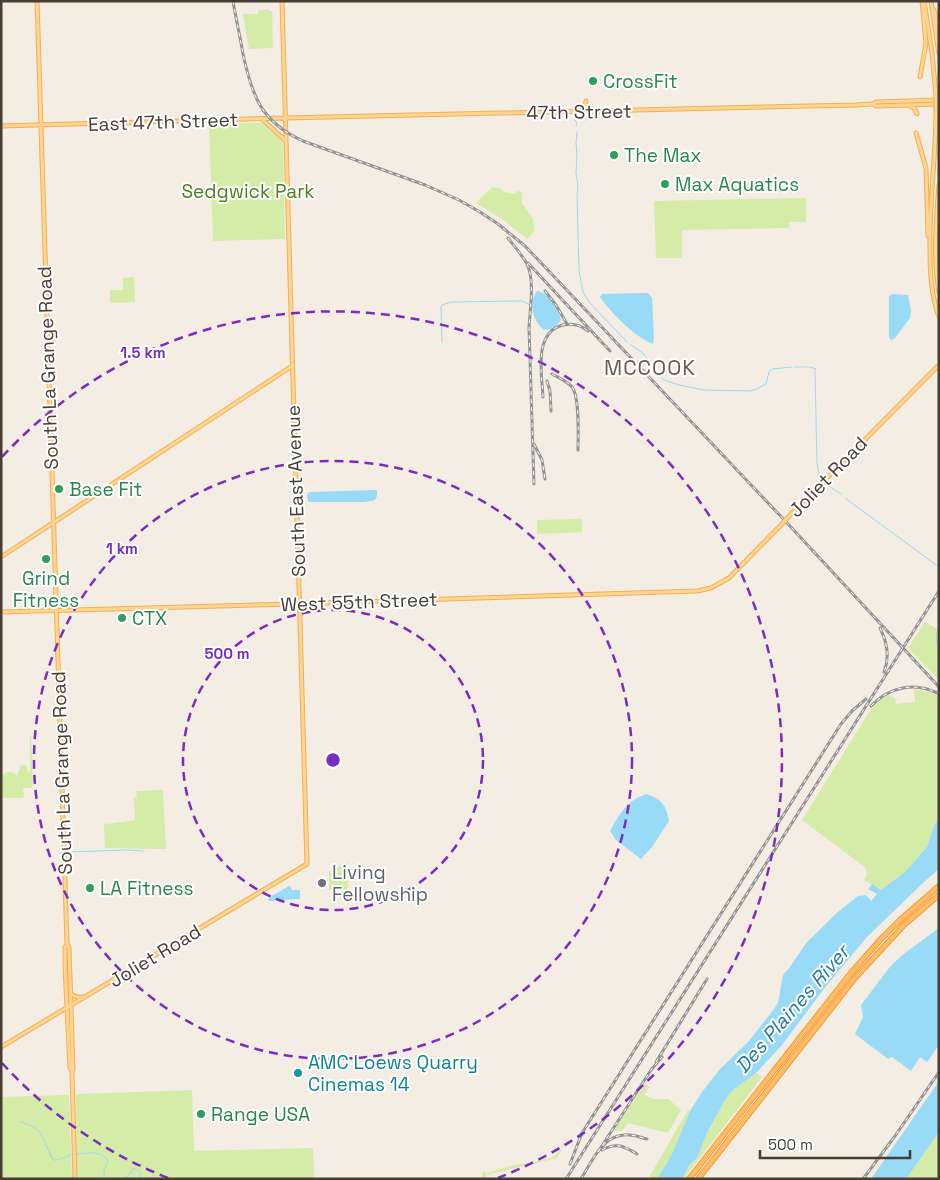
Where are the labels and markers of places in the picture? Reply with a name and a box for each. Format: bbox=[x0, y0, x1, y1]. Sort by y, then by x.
place label: CrossFit bbox=[603, 69, 677, 94]
marker: CrossFit bbox=[587, 75, 599, 87]
place label: The Max bbox=[624, 143, 702, 168]
marker: The Max bbox=[608, 149, 620, 161]
place label: Max Aquatics bbox=[675, 172, 799, 197]
marker: Max Aquatics bbox=[659, 178, 671, 190]
place label: Base Fit bbox=[69, 477, 142, 502]
marker: Base Fit bbox=[53, 483, 65, 495]
marker: Grind Fitness bbox=[40, 553, 52, 565]
place label: Grind Fitness bbox=[13, 566, 79, 613]
place label: CTX bbox=[132, 606, 167, 631]
marker: CTX bbox=[116, 612, 128, 624]
centre of rings bbox=[324, 751, 342, 769]
place label: Living Fellowship bbox=[332, 860, 428, 907]
place label: LA Fitness bbox=[100, 876, 194, 901]
marker: Living Fellowship bbox=[316, 877, 328, 889]
marker: LA Fitness bbox=[84, 882, 96, 894]
place label: AMC Loews Quarry Cinemas 14 bbox=[308, 1050, 478, 1097]
marker: AMC Loews Quarry Cinemas 14 bbox=[292, 1067, 304, 1079]
place label: Range USA bbox=[211, 1102, 310, 1127]
marker: Range USA bbox=[195, 1108, 207, 1120]

